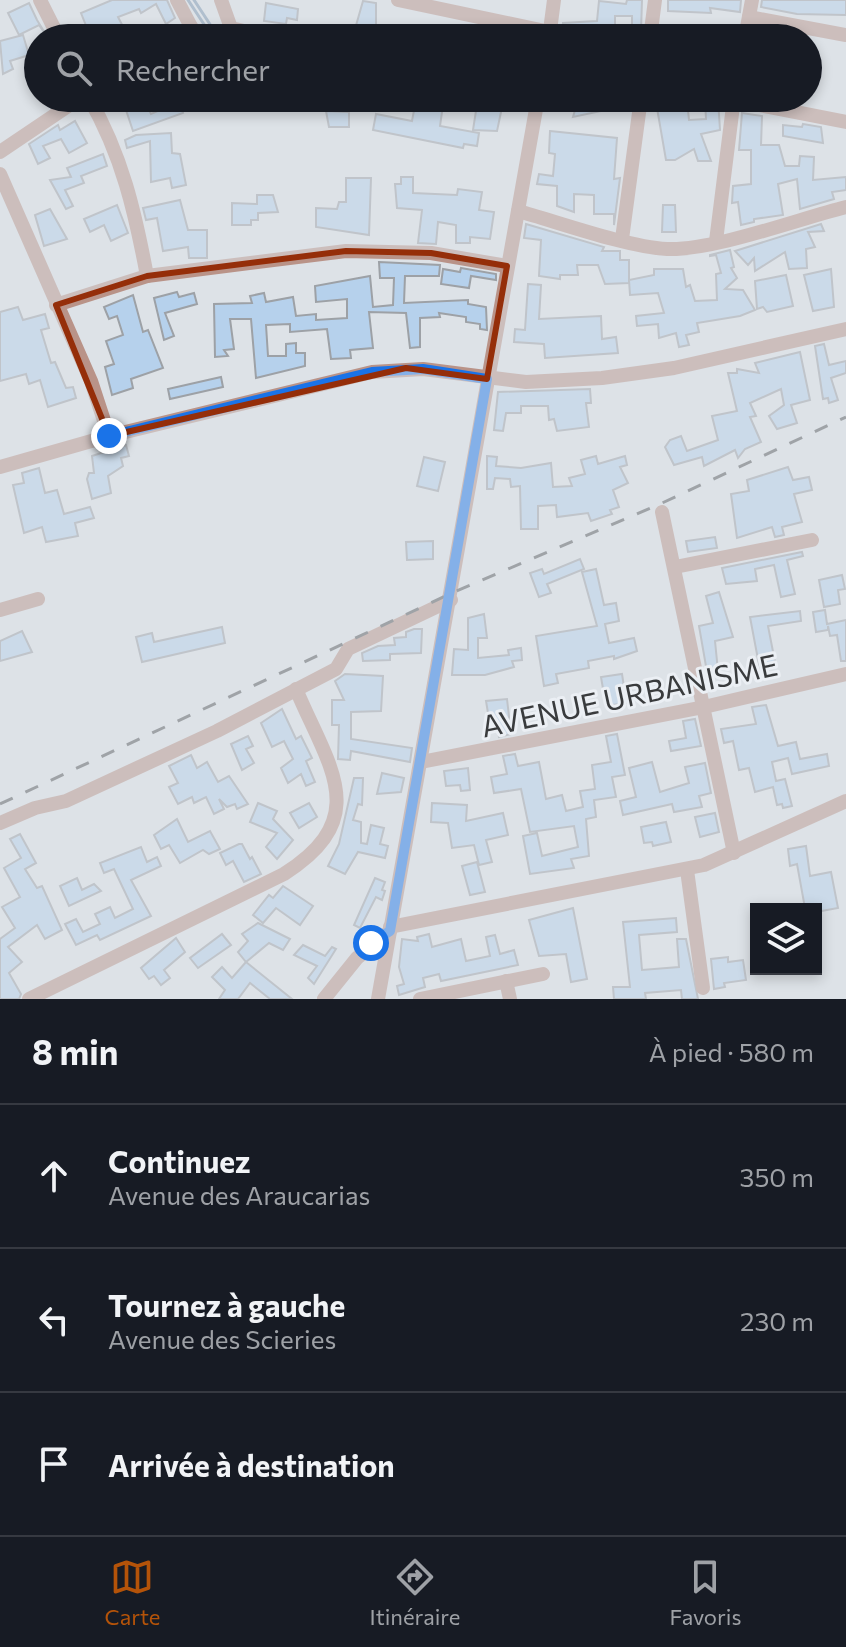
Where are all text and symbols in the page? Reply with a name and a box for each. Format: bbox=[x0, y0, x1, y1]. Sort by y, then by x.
search box bbox=[24, 24, 822, 112]
icon: search bbox=[52, 46, 96, 90]
text: Rechercher bbox=[116, 50, 270, 87]
route end bbox=[91, 418, 127, 454]
street label: AVENUE URBANISME bbox=[477, 644, 781, 744]
map controls bbox=[750, 903, 822, 975]
button: layers bbox=[750, 903, 822, 975]
route start bbox=[353, 925, 389, 961]
text: 8 min bbox=[32, 1030, 118, 1072]
text: À pied · 580 m bbox=[649, 1036, 814, 1067]
text: Continuez bbox=[108, 1142, 251, 1179]
icon: ahead bbox=[32, 1154, 76, 1198]
text: 350 m bbox=[740, 1161, 814, 1192]
text: Avenue des Araucarias bbox=[108, 1179, 370, 1210]
text: Tournez à gauche bbox=[108, 1286, 345, 1323]
icon: left bbox=[32, 1298, 76, 1342]
text: 230 m bbox=[740, 1305, 814, 1336]
text: Avenue des Scieries bbox=[108, 1323, 336, 1354]
icon: arrive bbox=[32, 1442, 76, 1486]
text: Arrivée à destination bbox=[108, 1446, 395, 1483]
tab: Carte bbox=[105, 1555, 160, 1630]
tab: Itinéraire bbox=[370, 1555, 460, 1630]
tab: Favoris bbox=[669, 1555, 741, 1630]

